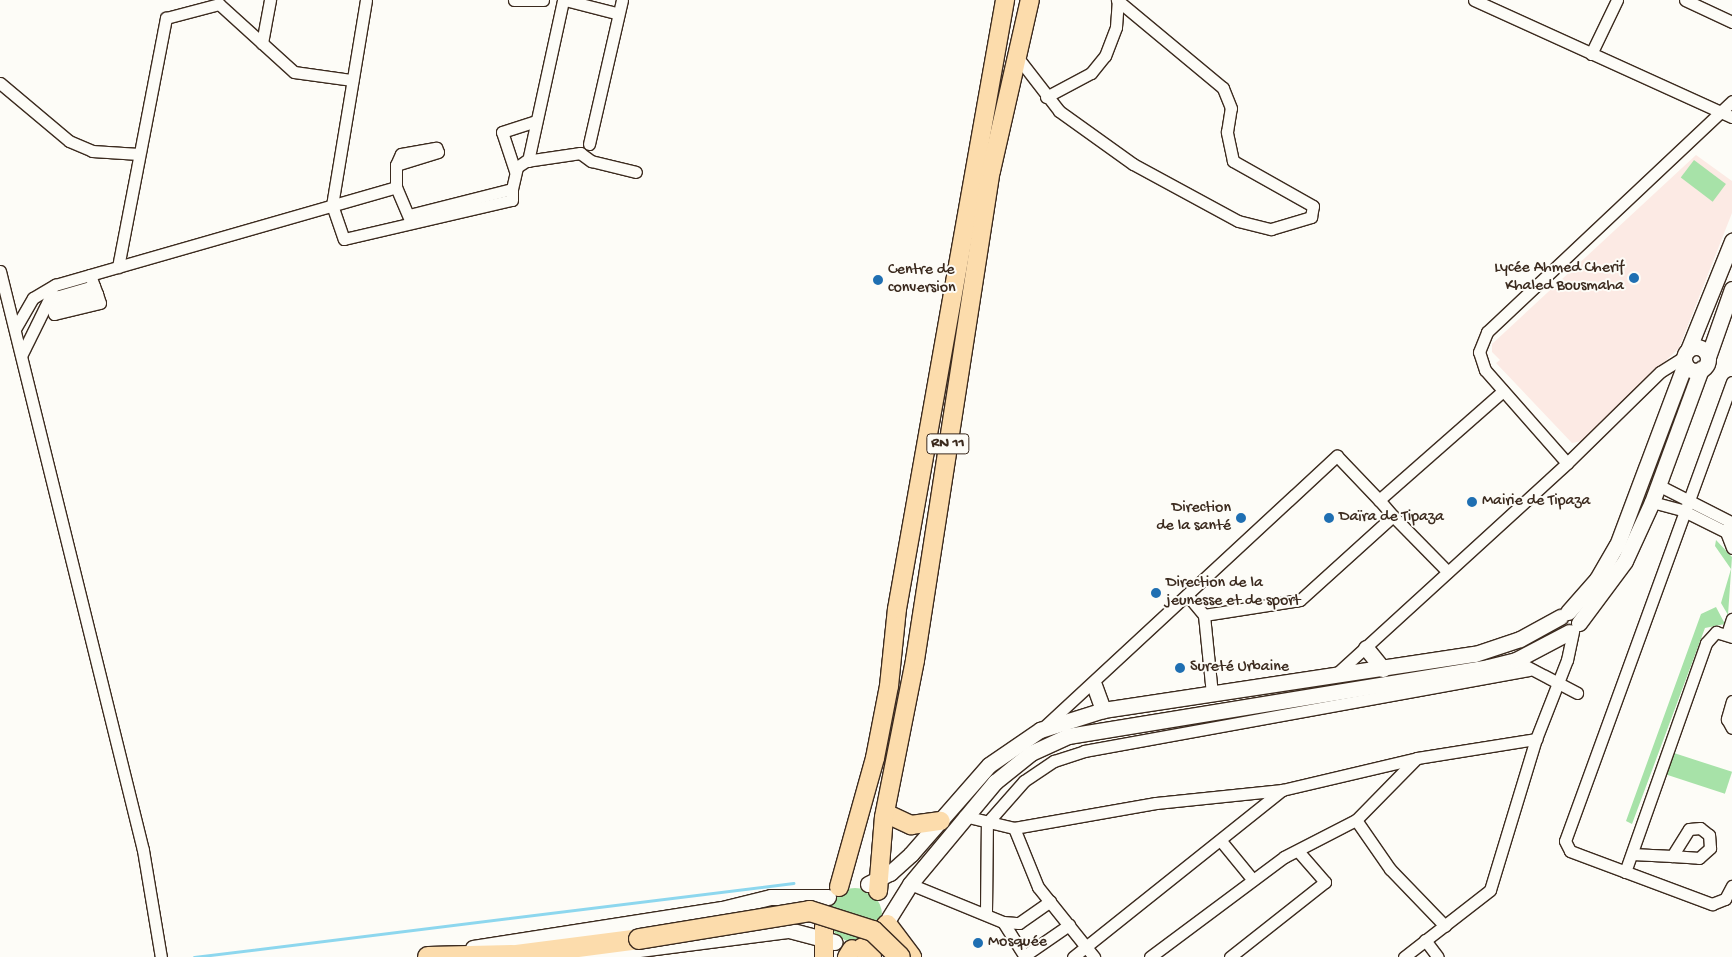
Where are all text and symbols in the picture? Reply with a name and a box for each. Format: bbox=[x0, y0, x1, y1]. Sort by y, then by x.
place label: Lycée Ahmed Cherif Khaled Bousmaha bbox=[1494, 259, 1624, 297]
place label: Centre de conversion bbox=[888, 261, 956, 299]
marker: Lycée Ahmed Cherif Khaled Bousmaha bbox=[1628, 272, 1640, 284]
marker: Centre de conversion bbox=[872, 274, 884, 286]
road number: RN 11 bbox=[926, 432, 970, 456]
place label: Mairie de Tipaza bbox=[1482, 492, 1590, 512]
marker: Mairie de Tipaza bbox=[1466, 496, 1478, 508]
place label: Direction de la santé bbox=[1156, 499, 1231, 537]
place label: Daïra de Tipaza bbox=[1339, 508, 1444, 528]
marker: Direction de la santé bbox=[1235, 512, 1247, 524]
marker: Daïra de Tipaza bbox=[1323, 512, 1335, 524]
place label: Direction de la jeunesse et de sport bbox=[1166, 574, 1300, 612]
marker: Direction de la jeunesse et de sport bbox=[1150, 587, 1162, 599]
place label: Sureté Urbaine bbox=[1190, 658, 1289, 678]
marker: Sureté Urbaine bbox=[1174, 662, 1186, 674]
place label: Mosquée bbox=[988, 933, 1047, 953]
marker: Mosquée bbox=[972, 937, 984, 949]

